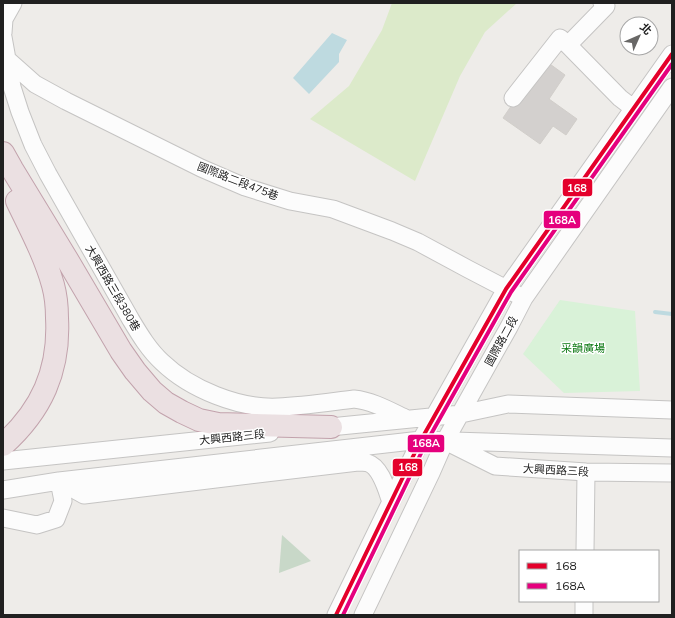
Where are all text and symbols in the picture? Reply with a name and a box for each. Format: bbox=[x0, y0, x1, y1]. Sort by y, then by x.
north arrow bbox=[619, 16, 659, 56]
text: 北 bbox=[637, 20, 655, 38]
street label: 國際路二段475巷 bbox=[195, 159, 281, 203]
line badge: 168 bbox=[562, 178, 593, 197]
text: 168 bbox=[567, 181, 587, 195]
line badge: 168A bbox=[543, 210, 581, 229]
text: 168A bbox=[548, 213, 577, 227]
street label: 大興西路三段380巷 bbox=[83, 243, 143, 333]
street label: 國際路二段 bbox=[482, 314, 520, 368]
park label: 采韻廣場 bbox=[561, 341, 605, 355]
street label: 大興西路三段 bbox=[198, 427, 266, 447]
line badge: 168A bbox=[407, 434, 445, 453]
text: 168A bbox=[412, 436, 441, 450]
line badge: 168 bbox=[392, 458, 423, 477]
text: 168 bbox=[398, 460, 418, 474]
street label: 大興西路三段 bbox=[523, 461, 589, 479]
legend bbox=[519, 550, 659, 602]
text: 168 bbox=[555, 558, 577, 573]
text: 168A bbox=[555, 578, 586, 593]

